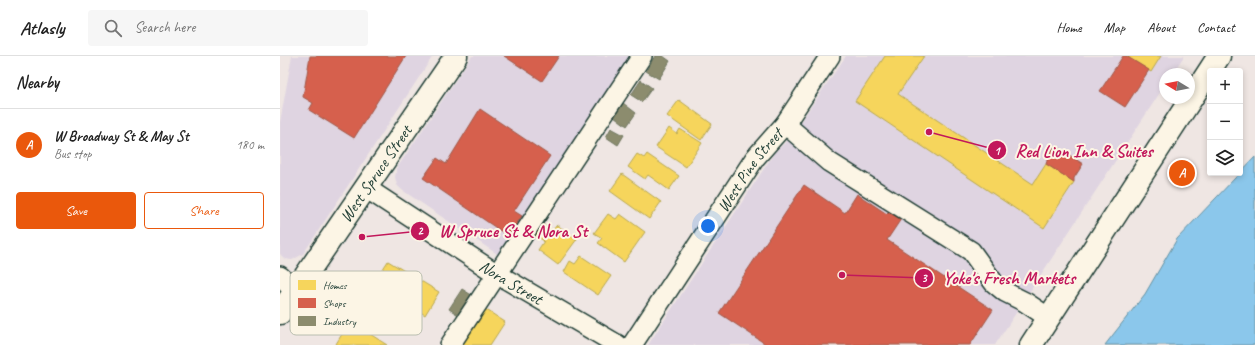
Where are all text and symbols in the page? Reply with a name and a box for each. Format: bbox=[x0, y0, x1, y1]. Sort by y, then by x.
search box bbox=[88, 10, 368, 46]
text: Atlasly bbox=[20, 16, 64, 40]
icon: search bbox=[102, 17, 124, 39]
text: Search here bbox=[134, 18, 195, 37]
text: Home bbox=[1056, 19, 1082, 36]
text: Map bbox=[1104, 19, 1125, 36]
text: About bbox=[1147, 19, 1175, 36]
text: Contact bbox=[1197, 19, 1235, 36]
north arrow bbox=[1159, 68, 1195, 104]
map controls bbox=[1207, 68, 1243, 176]
button: + bbox=[1207, 68, 1243, 104]
text: Nearby bbox=[16, 72, 59, 93]
button: − bbox=[1207, 104, 1243, 140]
street label: West Spruce Street bbox=[335, 119, 417, 226]
street label: West Pine Street bbox=[712, 122, 789, 216]
text: W Broadway St & May St bbox=[54, 127, 189, 146]
callout: Red Lion Inn & Suites bbox=[987, 135, 1161, 165]
text: A bbox=[26, 137, 32, 153]
text: 180 m bbox=[236, 137, 264, 153]
text: Red Lion Inn & Suites bbox=[1015, 140, 1154, 162]
button: layers bbox=[1207, 140, 1243, 176]
text: 1 bbox=[994, 143, 1001, 159]
text: Bus stop bbox=[54, 146, 91, 162]
pin: A bbox=[1169, 158, 1195, 188]
button: Save bbox=[16, 192, 136, 229]
button: Share bbox=[144, 192, 264, 229]
callout: W Spruce St & Nora St bbox=[410, 216, 595, 246]
your location bbox=[698, 216, 718, 236]
text: W Spruce St & Nora St bbox=[439, 220, 589, 242]
text: 2 bbox=[417, 223, 424, 239]
street label: Nora Street bbox=[476, 255, 549, 310]
callout: Yoke's Fresh Markets bbox=[914, 263, 1083, 293]
text: Yoke's Fresh Markets bbox=[943, 267, 1077, 289]
text: 3 bbox=[921, 270, 928, 286]
legend bbox=[290, 271, 422, 335]
text: Homes bbox=[323, 278, 348, 292]
text: Shops bbox=[323, 296, 347, 310]
text: Industry bbox=[323, 314, 357, 328]

